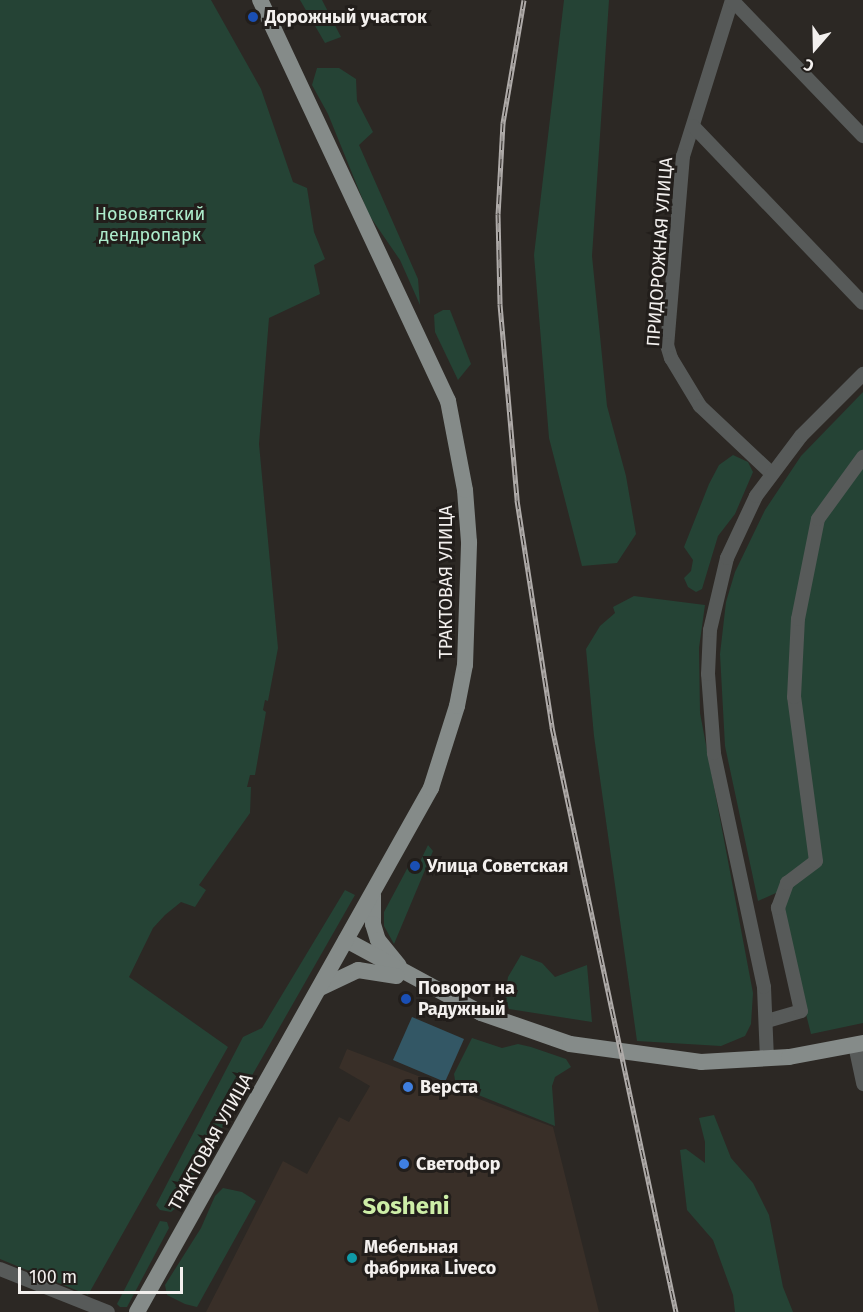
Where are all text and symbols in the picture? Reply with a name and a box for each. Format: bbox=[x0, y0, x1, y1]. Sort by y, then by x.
place label: Дорожный участок bbox=[265, 6, 427, 28]
marker: Дорожный участок bbox=[246, 10, 260, 24]
north arrow bbox=[785, 18, 845, 78]
text: С bbox=[801, 55, 816, 76]
street label: ПРИДОРОЖНАЯ УЛИЦА bbox=[643, 157, 677, 347]
park label: Нововятский дендропарк bbox=[95, 204, 205, 246]
street label: ТРАКТОВАЯ УЛИЦА bbox=[435, 505, 457, 659]
place label: Улица Советская bbox=[427, 855, 568, 877]
marker: Улица Советская bbox=[408, 859, 422, 873]
place label: Поворот на Радужный bbox=[418, 978, 515, 1020]
marker: Поворот на Радужный bbox=[399, 992, 413, 1006]
street label: ТРАКТОВАЯ УЛИЦА bbox=[164, 1070, 258, 1214]
place label: Верста bbox=[420, 1076, 478, 1098]
marker: Верста bbox=[401, 1080, 415, 1094]
place label: Светофор bbox=[416, 1153, 500, 1175]
marker: Светофор bbox=[397, 1157, 411, 1171]
district label: Sosheni bbox=[362, 1193, 450, 1221]
place label: Мебельная фабрика Liveco bbox=[364, 1237, 496, 1280]
marker: Мебельная фабрика Liveco bbox=[345, 1251, 359, 1265]
scale bar bbox=[21, 1255, 186, 1293]
text: 100 m bbox=[29, 1266, 77, 1288]

